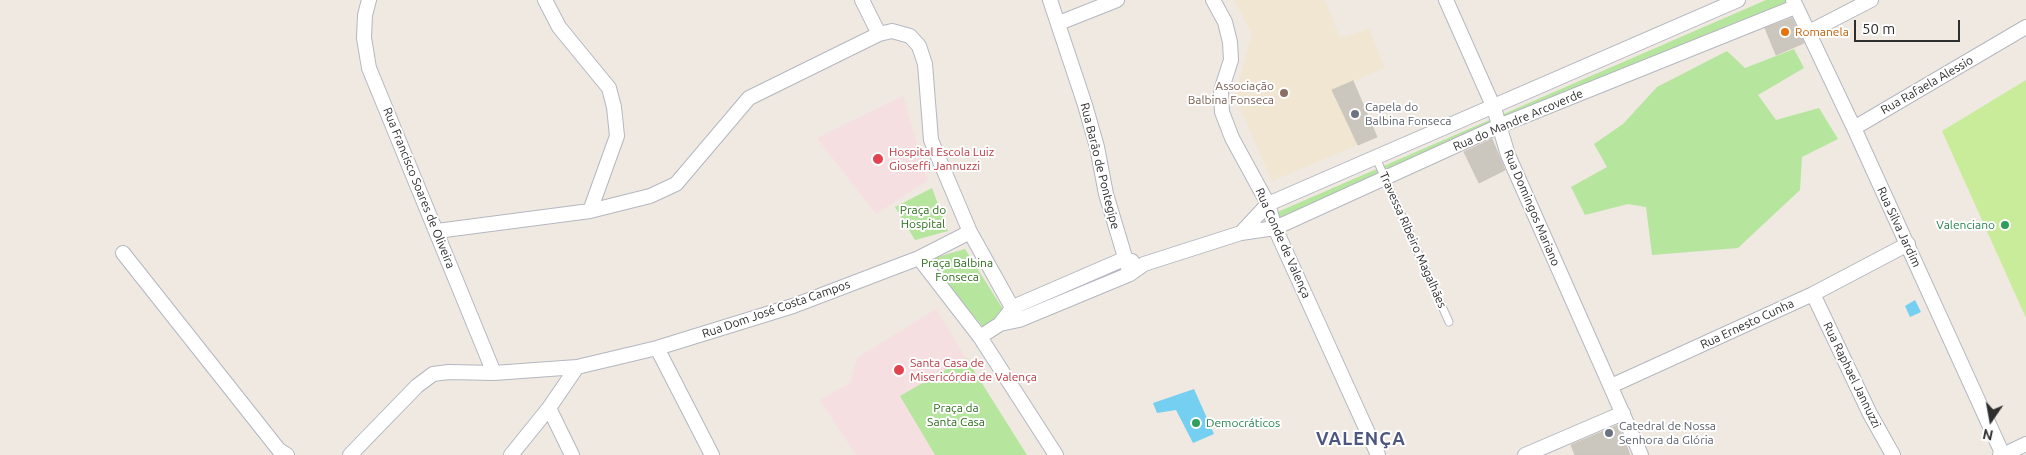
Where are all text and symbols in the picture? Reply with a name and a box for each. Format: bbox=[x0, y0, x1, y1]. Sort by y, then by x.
scale bar bbox=[1856, 10, 1962, 42]
text: 50 m bbox=[1862, 20, 1895, 37]
place label: Romanela bbox=[1795, 25, 1849, 39]
marker: Romanela bbox=[1779, 26, 1791, 38]
street label: Rua Rafaela Alessio bbox=[1878, 53, 1976, 117]
place label: Associação Balbina Fonseca bbox=[1188, 79, 1274, 107]
street label: Rua do Mandre Arcoverde bbox=[1451, 86, 1585, 154]
marker: Associação Balbina Fonseca bbox=[1278, 87, 1290, 99]
place label: Capela do Balbina Fonseca bbox=[1365, 100, 1451, 128]
street label: Rua Barão de Pontegipe bbox=[1077, 101, 1123, 231]
street label: Rua Francisco Soares de Oliveira bbox=[380, 105, 458, 271]
marker: Capela do Balbina Fonseca bbox=[1349, 108, 1361, 120]
place label: Hospital Escola Luiz Gioseffi Jannuzzi bbox=[889, 145, 994, 173]
street label: Rua Domingos Mariano bbox=[1501, 148, 1563, 268]
marker: Hospital Escola Luiz Gioseffi Jannuzzi bbox=[871, 152, 885, 166]
street label: Travessa Ribeiro Magalhães bbox=[1376, 170, 1450, 310]
street label: Rua Silva Jardim bbox=[1874, 184, 1924, 270]
street label: Rua Conde de Valença bbox=[1252, 186, 1314, 300]
park label: Praça do Hospital bbox=[900, 203, 946, 231]
place label: Valenciano bbox=[1936, 218, 1995, 232]
marker: Valenciano bbox=[1999, 219, 2011, 231]
park label: Praça Balbina Fonseca bbox=[921, 256, 993, 284]
street label: Rua Dom José Costa Campos bbox=[700, 277, 852, 341]
street label: Rua Ernesto Cunha bbox=[1698, 296, 1796, 352]
street label: Rua Raphael Jannuzzi bbox=[1820, 320, 1884, 430]
place label: Santa Casa de Misericórdia de Valença bbox=[910, 356, 1037, 384]
marker: Santa Casa de Misericórdia de Valença bbox=[892, 363, 906, 377]
north arrow bbox=[1966, 395, 2016, 445]
park label: Praça da Santa Casa bbox=[927, 401, 985, 429]
place label: Democráticos bbox=[1206, 416, 1280, 430]
marker: Democráticos bbox=[1190, 417, 1202, 429]
place label: Catedral de Nossa Senhora da Glória bbox=[1619, 419, 1716, 447]
text: N bbox=[1981, 426, 1995, 444]
marker: Catedral de Nossa Senhora da Glória bbox=[1603, 427, 1615, 439]
district label: VALENÇA bbox=[1315, 428, 1407, 450]

